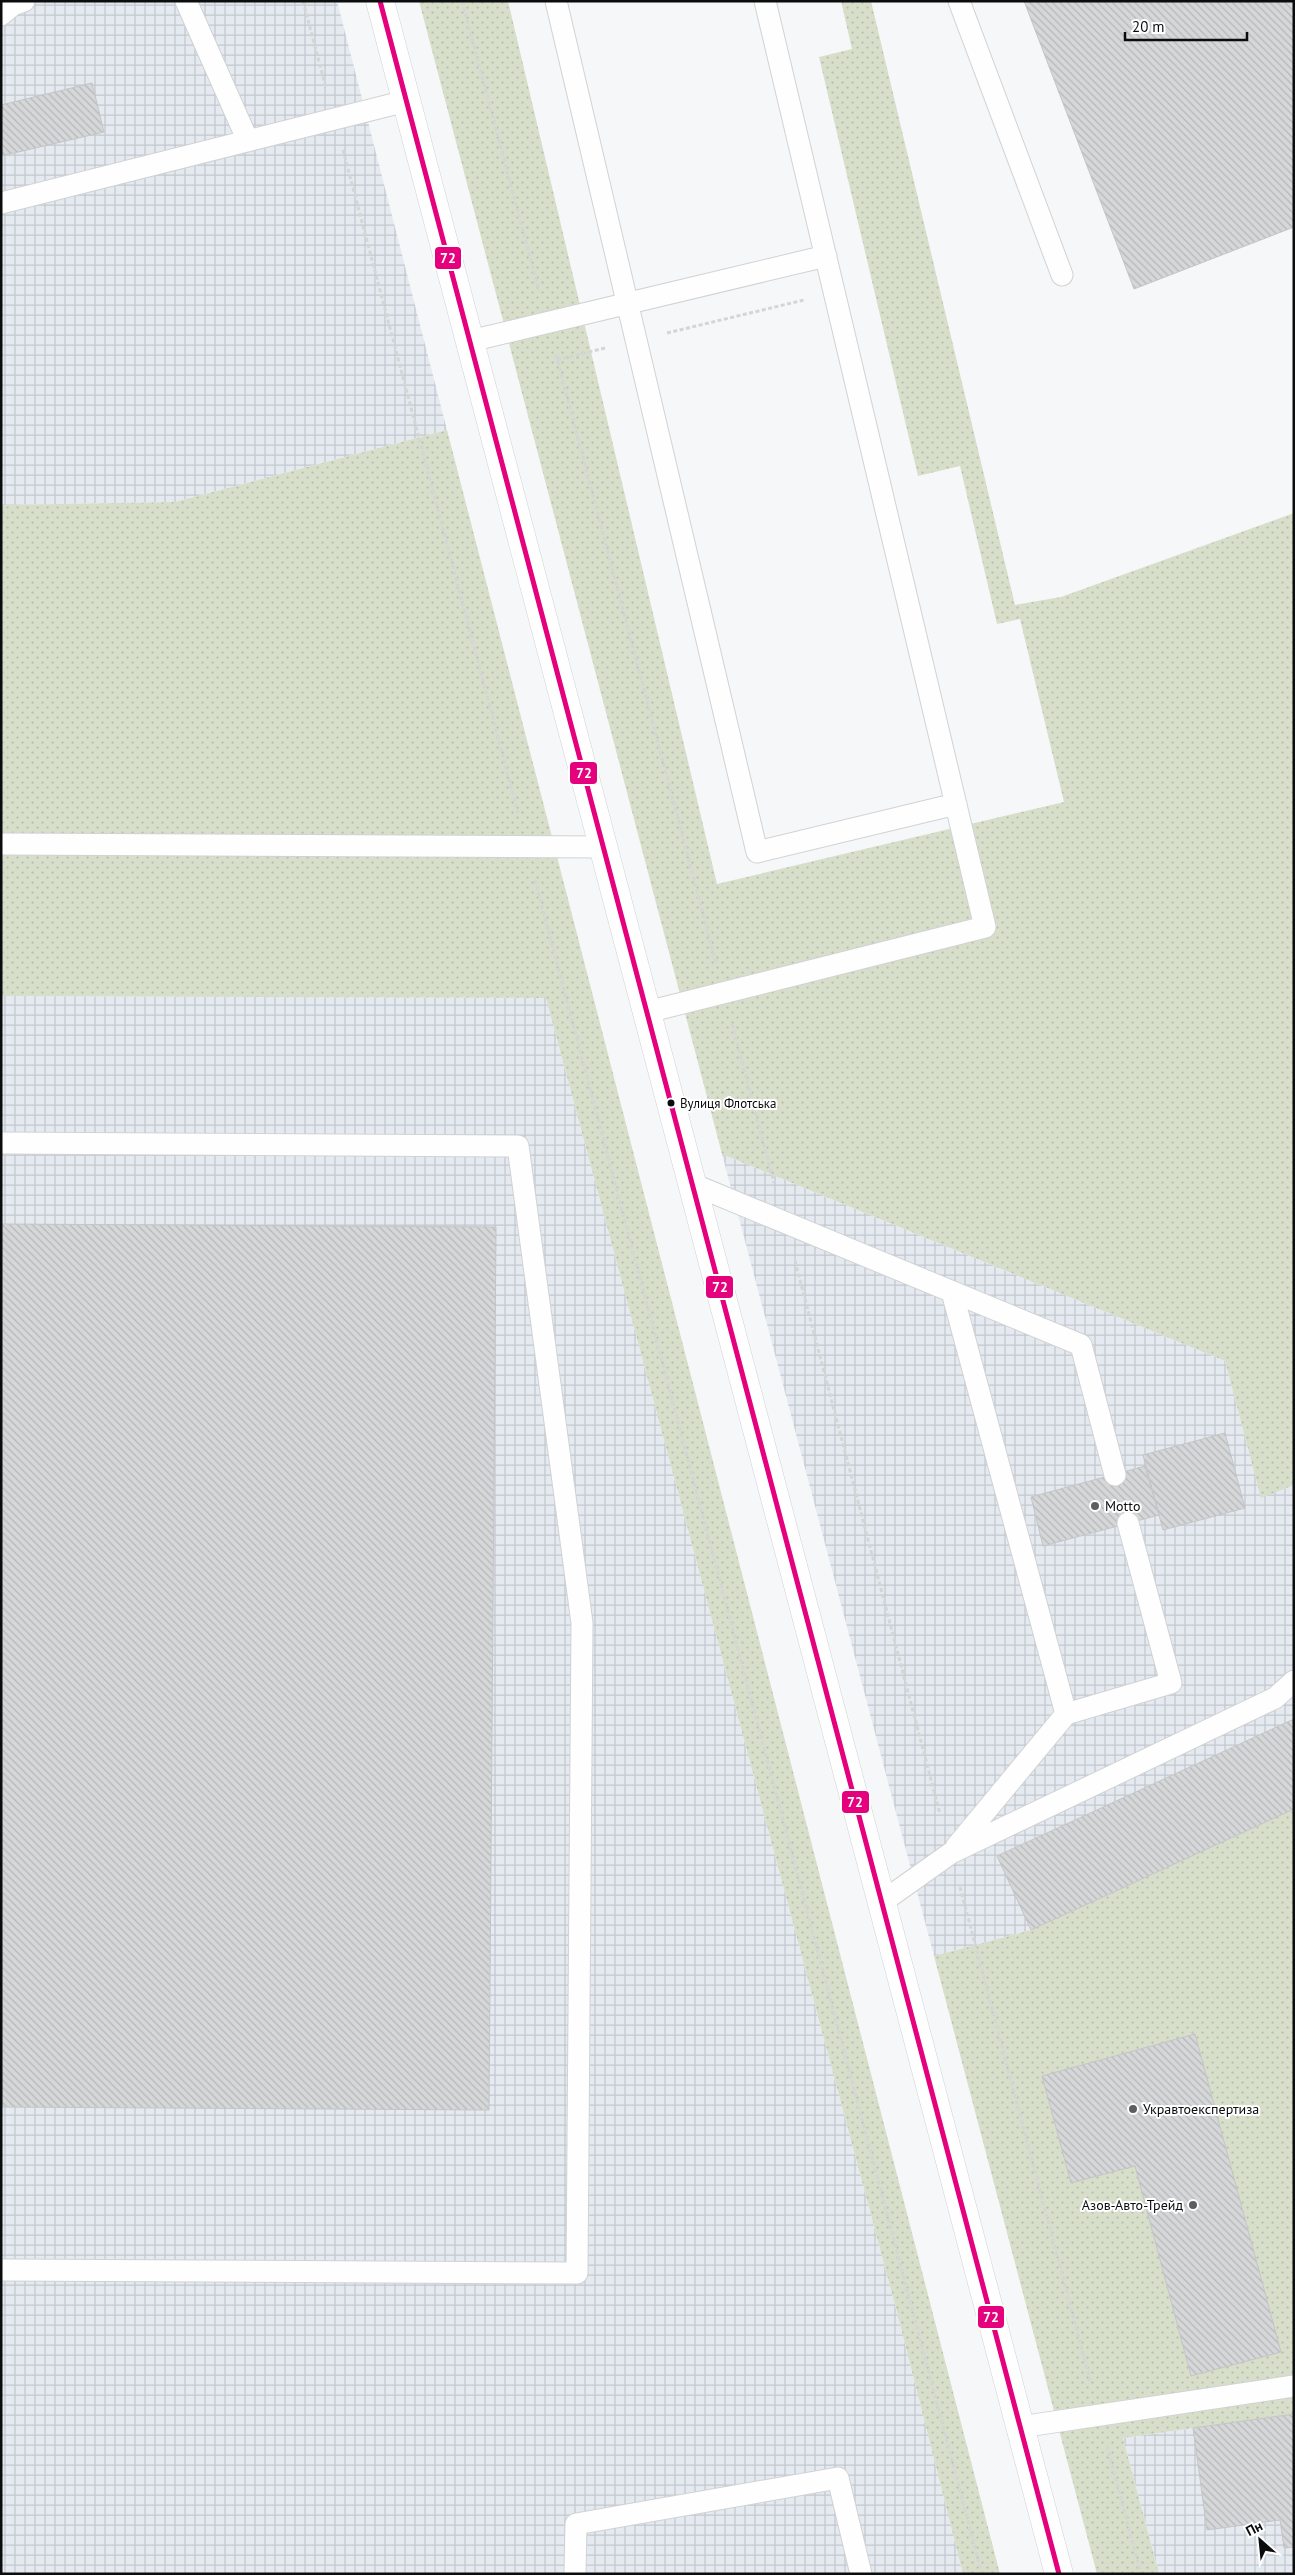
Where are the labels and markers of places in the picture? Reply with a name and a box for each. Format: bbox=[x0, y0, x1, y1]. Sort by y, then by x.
place label: Вулиця Флотська bbox=[680, 1095, 776, 1112]
marker: Вулиця Флотська bbox=[666, 1098, 676, 1108]
place label: Motto bbox=[1105, 1497, 1140, 1515]
marker: Motto bbox=[1089, 1500, 1101, 1512]
place label: Укравтоекспертиза bbox=[1143, 2100, 1259, 2118]
marker: Укравтоекспертиза bbox=[1127, 2103, 1139, 2115]
place label: Азов-Авто-Трейд bbox=[1082, 2196, 1183, 2214]
marker: Азов-Авто-Трейд bbox=[1187, 2199, 1199, 2211]

